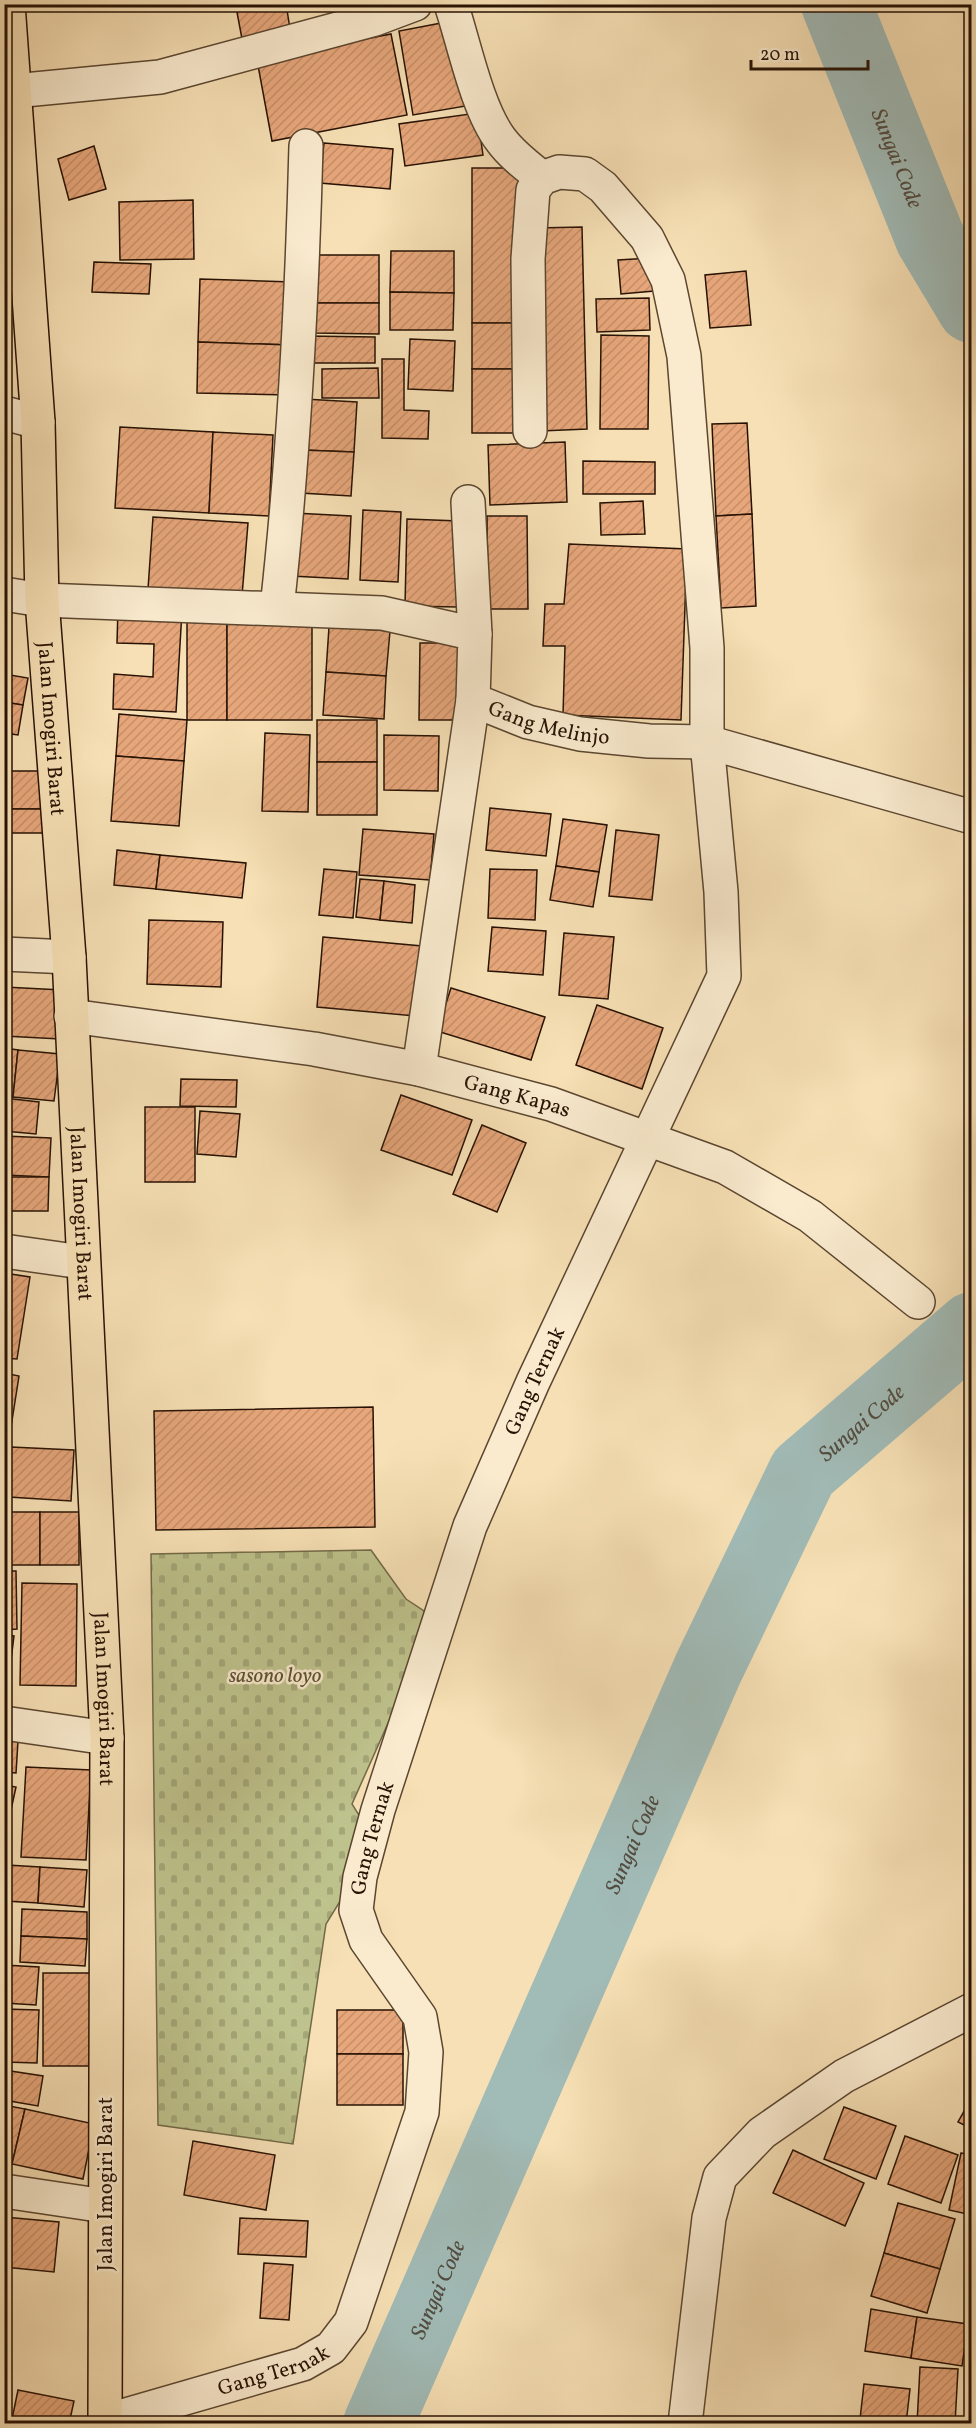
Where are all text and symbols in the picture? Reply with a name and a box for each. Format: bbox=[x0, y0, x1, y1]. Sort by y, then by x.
scale bar bbox=[751, 33, 868, 71]
text: 20 m bbox=[760, 43, 800, 68]
water label: Sungai Code bbox=[862, 104, 930, 213]
street label: Jalan Imogiri Barat bbox=[29, 641, 71, 817]
street label: Gang Melinjo bbox=[483, 694, 611, 753]
street label: Gang Kapas bbox=[460, 1069, 574, 1126]
street label: Jalan Imogiri Barat bbox=[61, 1126, 99, 1301]
street label: Gang Ternak bbox=[498, 1322, 573, 1440]
water label: Sungai Code bbox=[813, 1378, 912, 1470]
street label: Jalan Imogiri Barat bbox=[85, 1611, 120, 1786]
park label: sasono loyo bbox=[229, 1662, 322, 1691]
street label: Gang Ternak bbox=[345, 1777, 403, 1897]
water label: Sungai Code bbox=[599, 1791, 669, 1899]
street label: Jalan Imogiri Barat bbox=[92, 2097, 121, 2271]
water label: Sungai Code bbox=[404, 2236, 474, 2345]
street label: Gang Ternak bbox=[214, 2338, 336, 2404]

